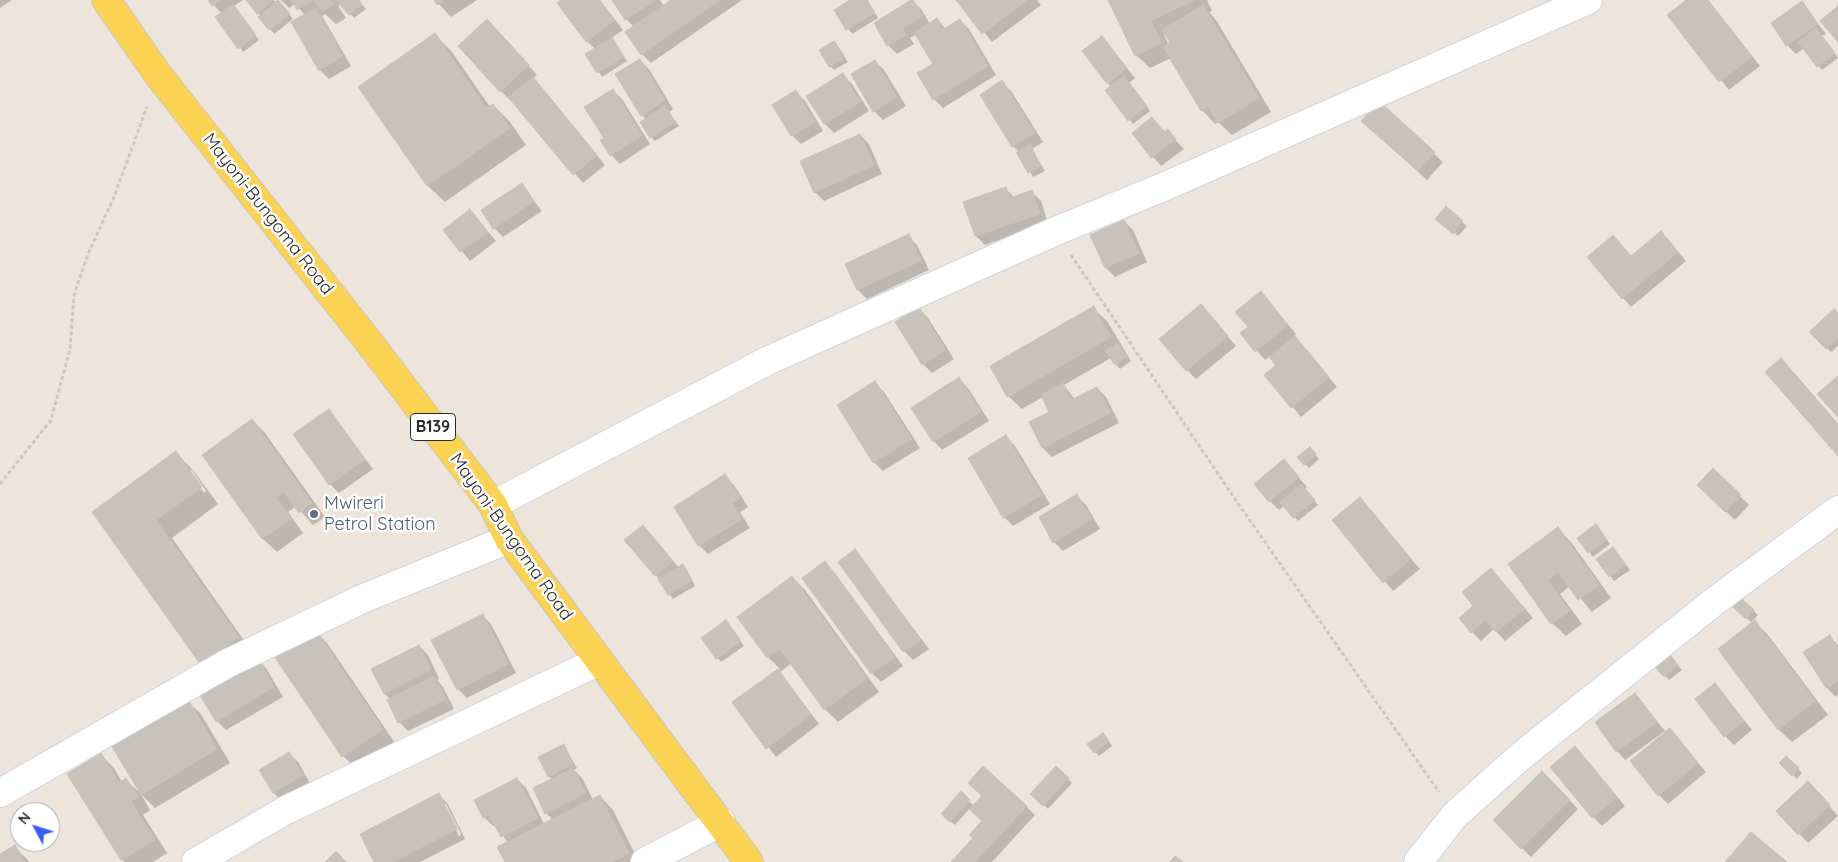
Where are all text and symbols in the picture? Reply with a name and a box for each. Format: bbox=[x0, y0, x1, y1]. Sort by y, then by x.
street label: Mayoni-Bungoma Road bbox=[198, 129, 338, 299]
road number: B139 bbox=[410, 414, 456, 441]
street label: Mayoni-Bungoma Road bbox=[445, 449, 577, 625]
place label: Mwireri Petrol Station bbox=[324, 493, 436, 536]
marker: Mwireri Petrol Station bbox=[308, 508, 320, 520]
north arrow bbox=[10, 802, 60, 852]
text: N bbox=[14, 808, 34, 828]

